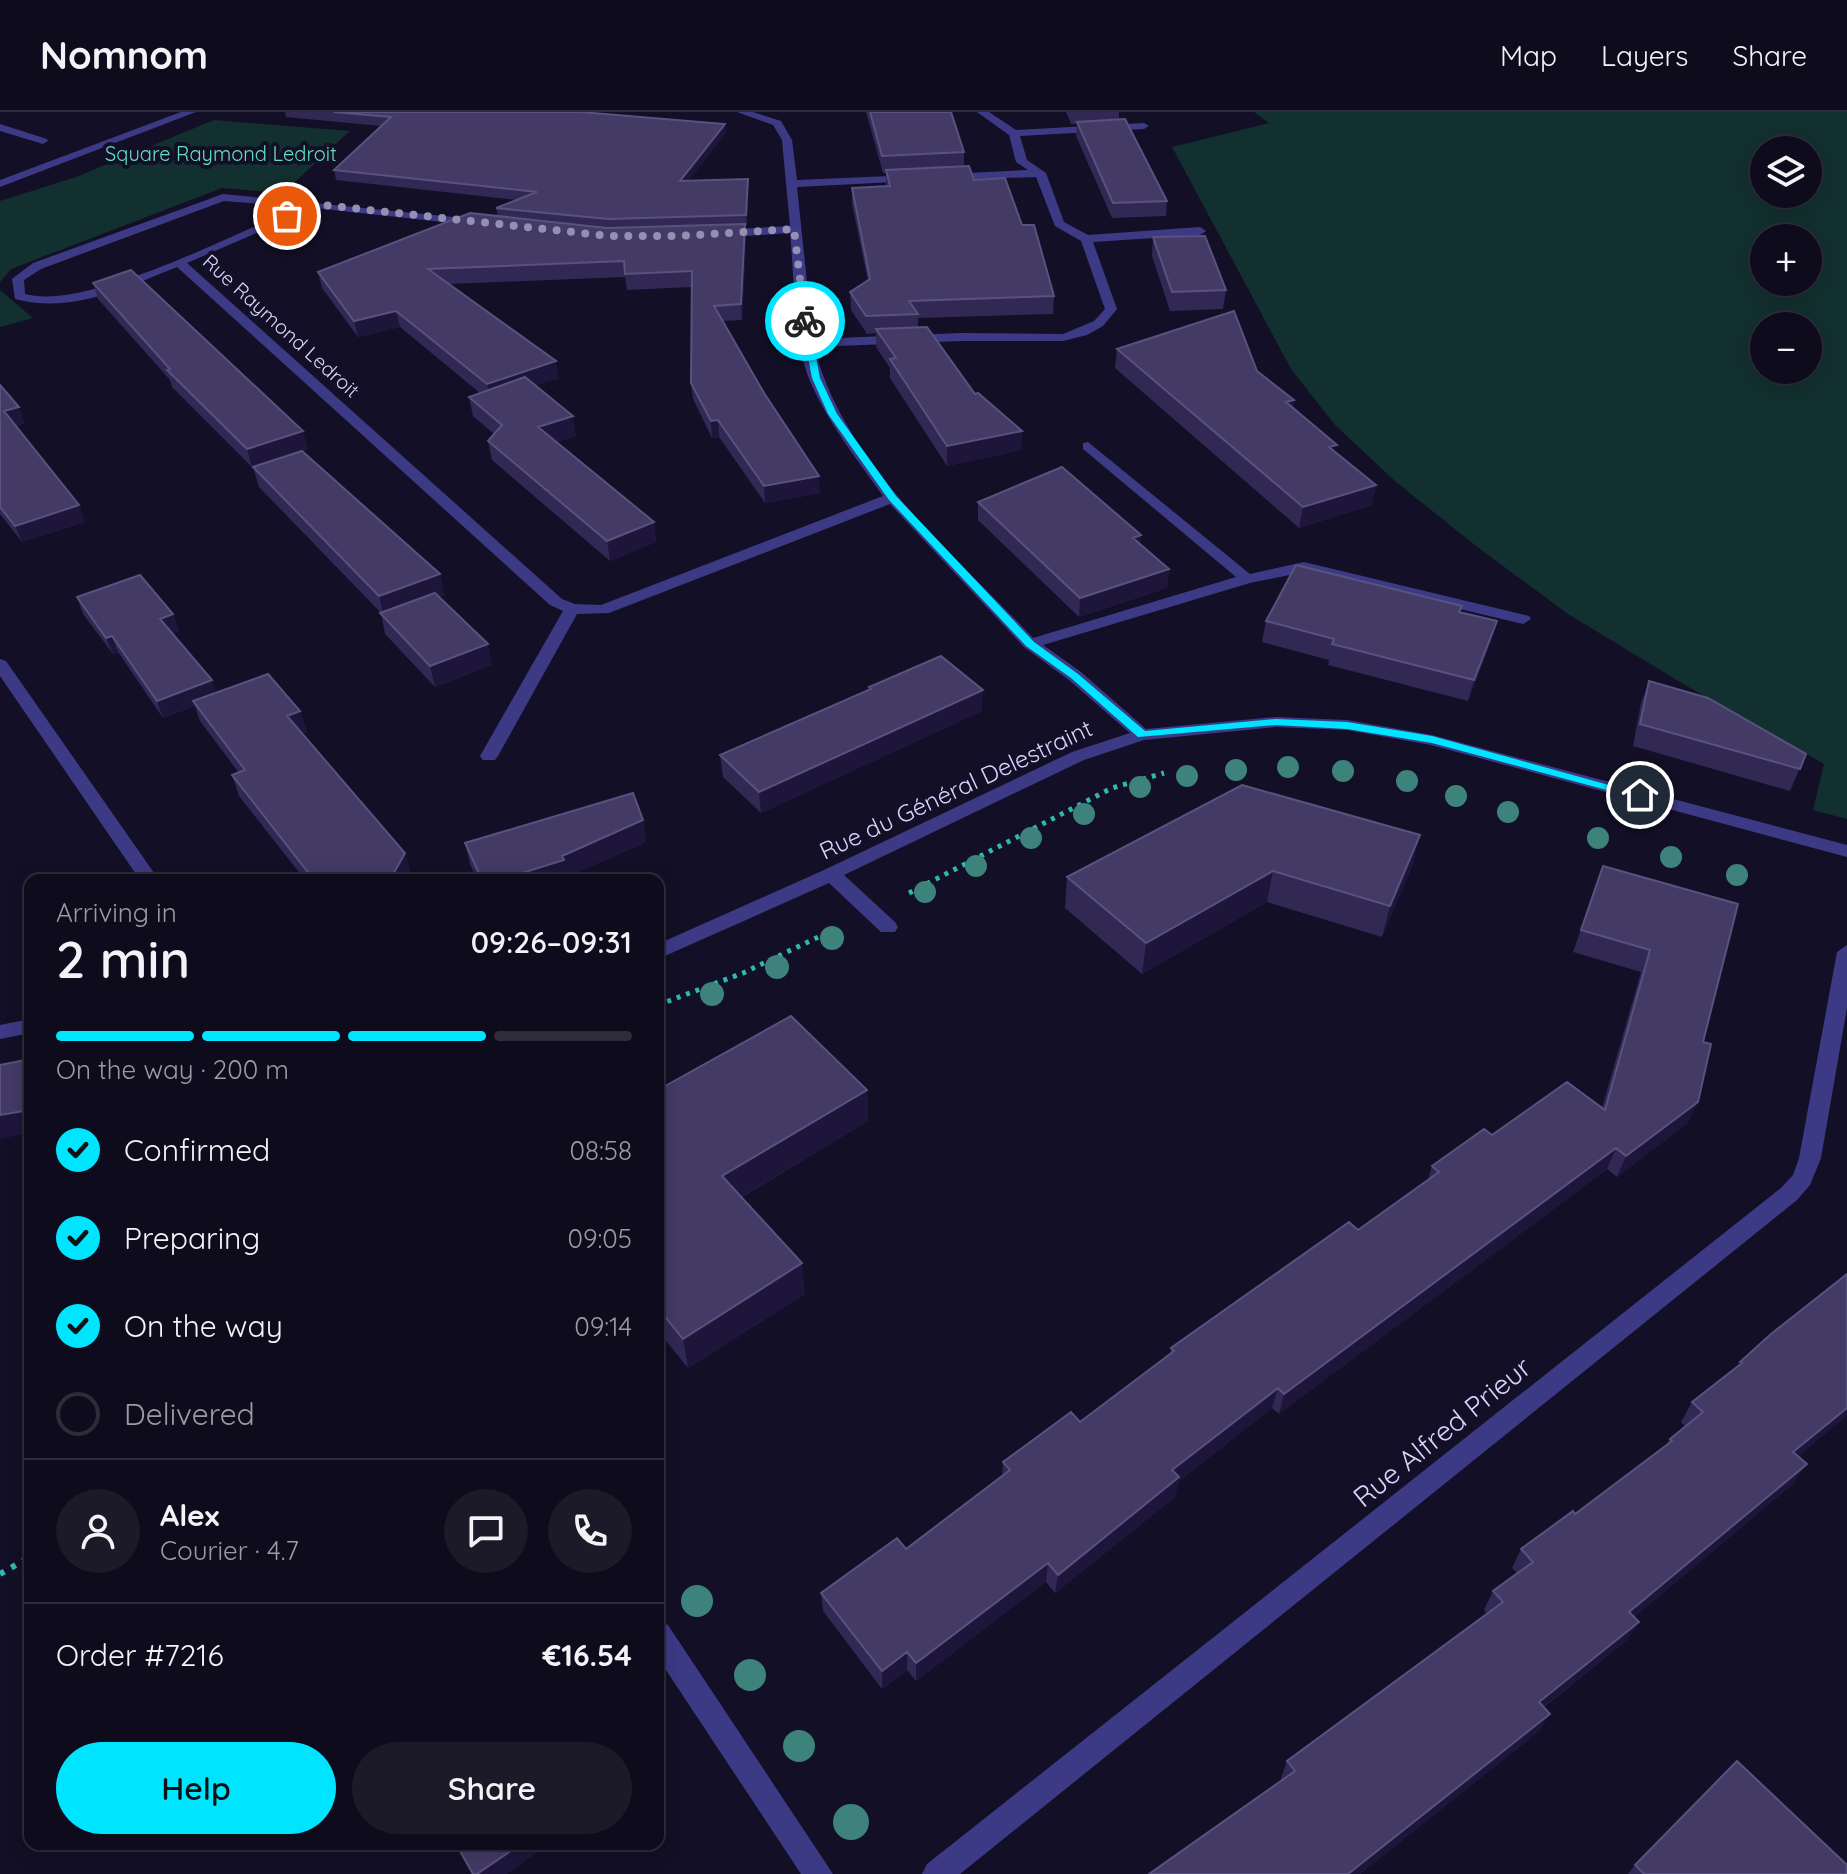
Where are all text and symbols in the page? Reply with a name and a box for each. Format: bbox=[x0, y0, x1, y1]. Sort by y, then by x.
text: Nomnom bbox=[40, 31, 208, 79]
text: Map bbox=[1500, 38, 1557, 73]
text: Layers bbox=[1601, 38, 1688, 73]
text: Share bbox=[1732, 38, 1807, 73]
map controls bbox=[1750, 136, 1822, 384]
button: layers bbox=[1750, 136, 1822, 208]
park label: Square Raymond Ledroit bbox=[105, 141, 337, 166]
pin bbox=[253, 182, 321, 250]
icon: bag bbox=[265, 194, 309, 238]
button: + bbox=[1750, 224, 1822, 296]
street label: Rue Raymond Ledroit bbox=[198, 249, 365, 403]
courier bbox=[765, 281, 845, 361]
icon: bike bbox=[783, 299, 827, 343]
button: − bbox=[1750, 312, 1822, 384]
street label: Rue du Général Delestraint bbox=[814, 713, 1097, 866]
pin bbox=[1606, 761, 1674, 829]
icon: home bbox=[1618, 773, 1662, 817]
text: Arriving in bbox=[56, 896, 177, 929]
text: 09:26–09:31 bbox=[471, 923, 632, 961]
text: 2 min bbox=[56, 926, 190, 991]
text: On the way · 200 m bbox=[56, 1053, 289, 1086]
icon: check bbox=[56, 1128, 100, 1172]
text: Confirmed bbox=[124, 1131, 270, 1169]
text: 08:58 bbox=[569, 1134, 632, 1167]
icon: check bbox=[56, 1216, 100, 1260]
text: Preparing bbox=[124, 1219, 260, 1257]
text: 09:05 bbox=[568, 1222, 632, 1255]
icon: check bbox=[56, 1304, 100, 1348]
text: On the way bbox=[124, 1307, 283, 1345]
text: 09:14 bbox=[574, 1310, 632, 1343]
street label: Rue Alfred Prieur bbox=[1346, 1349, 1538, 1514]
text: Delivered bbox=[124, 1395, 255, 1433]
button: person bbox=[56, 1489, 140, 1573]
button: chat bbox=[444, 1489, 528, 1573]
button: phone bbox=[548, 1489, 632, 1573]
text: Alex bbox=[160, 1496, 219, 1534]
text: Courier · 4.7 bbox=[160, 1534, 299, 1567]
text: Order #7216 bbox=[56, 1636, 224, 1674]
text: €16.54 bbox=[543, 1636, 632, 1674]
button: Help bbox=[56, 1742, 336, 1834]
button: Share bbox=[352, 1742, 632, 1834]

